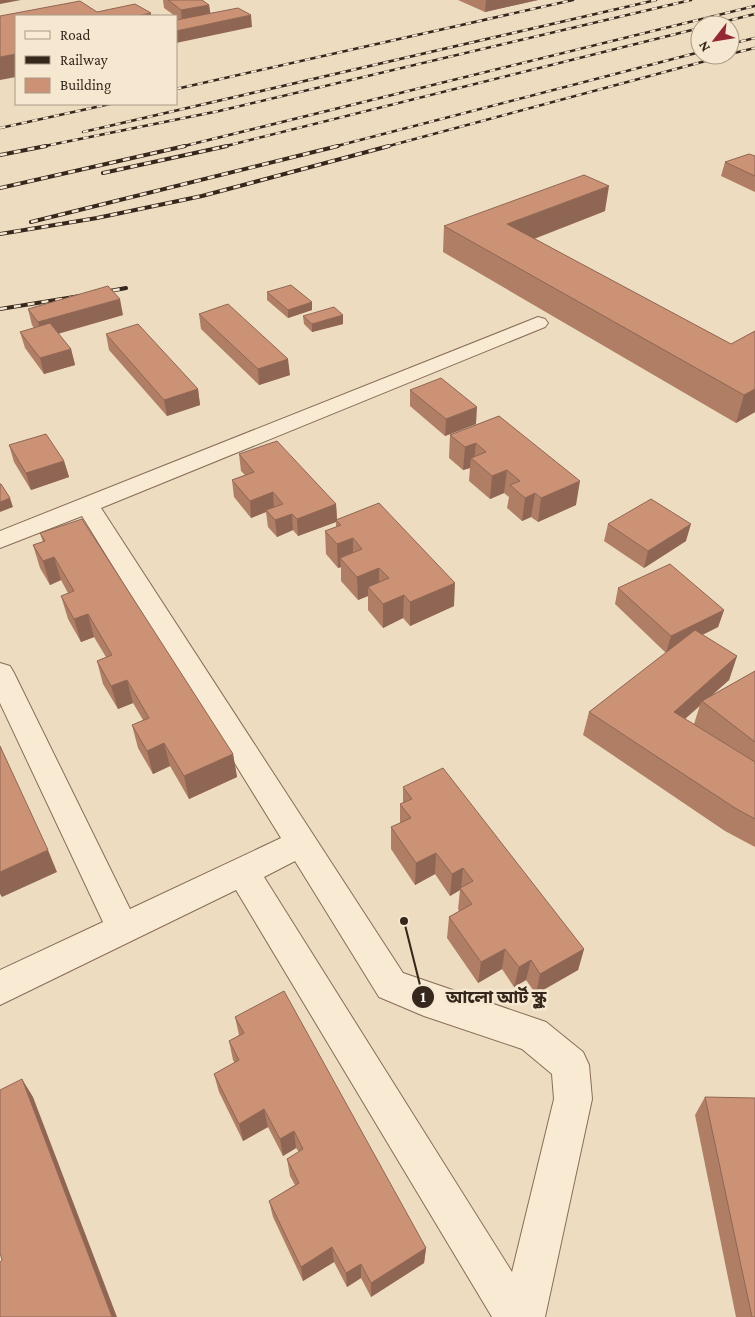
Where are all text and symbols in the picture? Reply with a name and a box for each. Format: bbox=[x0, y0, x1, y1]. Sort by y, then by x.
legend bbox=[15, 15, 178, 105]
north arrow bbox=[690, 15, 740, 65]
text: Road bbox=[60, 27, 91, 43]
text: N bbox=[694, 38, 713, 55]
text: Railway bbox=[60, 52, 108, 69]
text: Building bbox=[60, 77, 111, 94]
callout: আলো আর্ট স্কুল bbox=[411, 980, 557, 1013]
text: আলো আর্ট স্কুল bbox=[445, 986, 547, 1009]
text: 1 bbox=[420, 989, 426, 1005]

